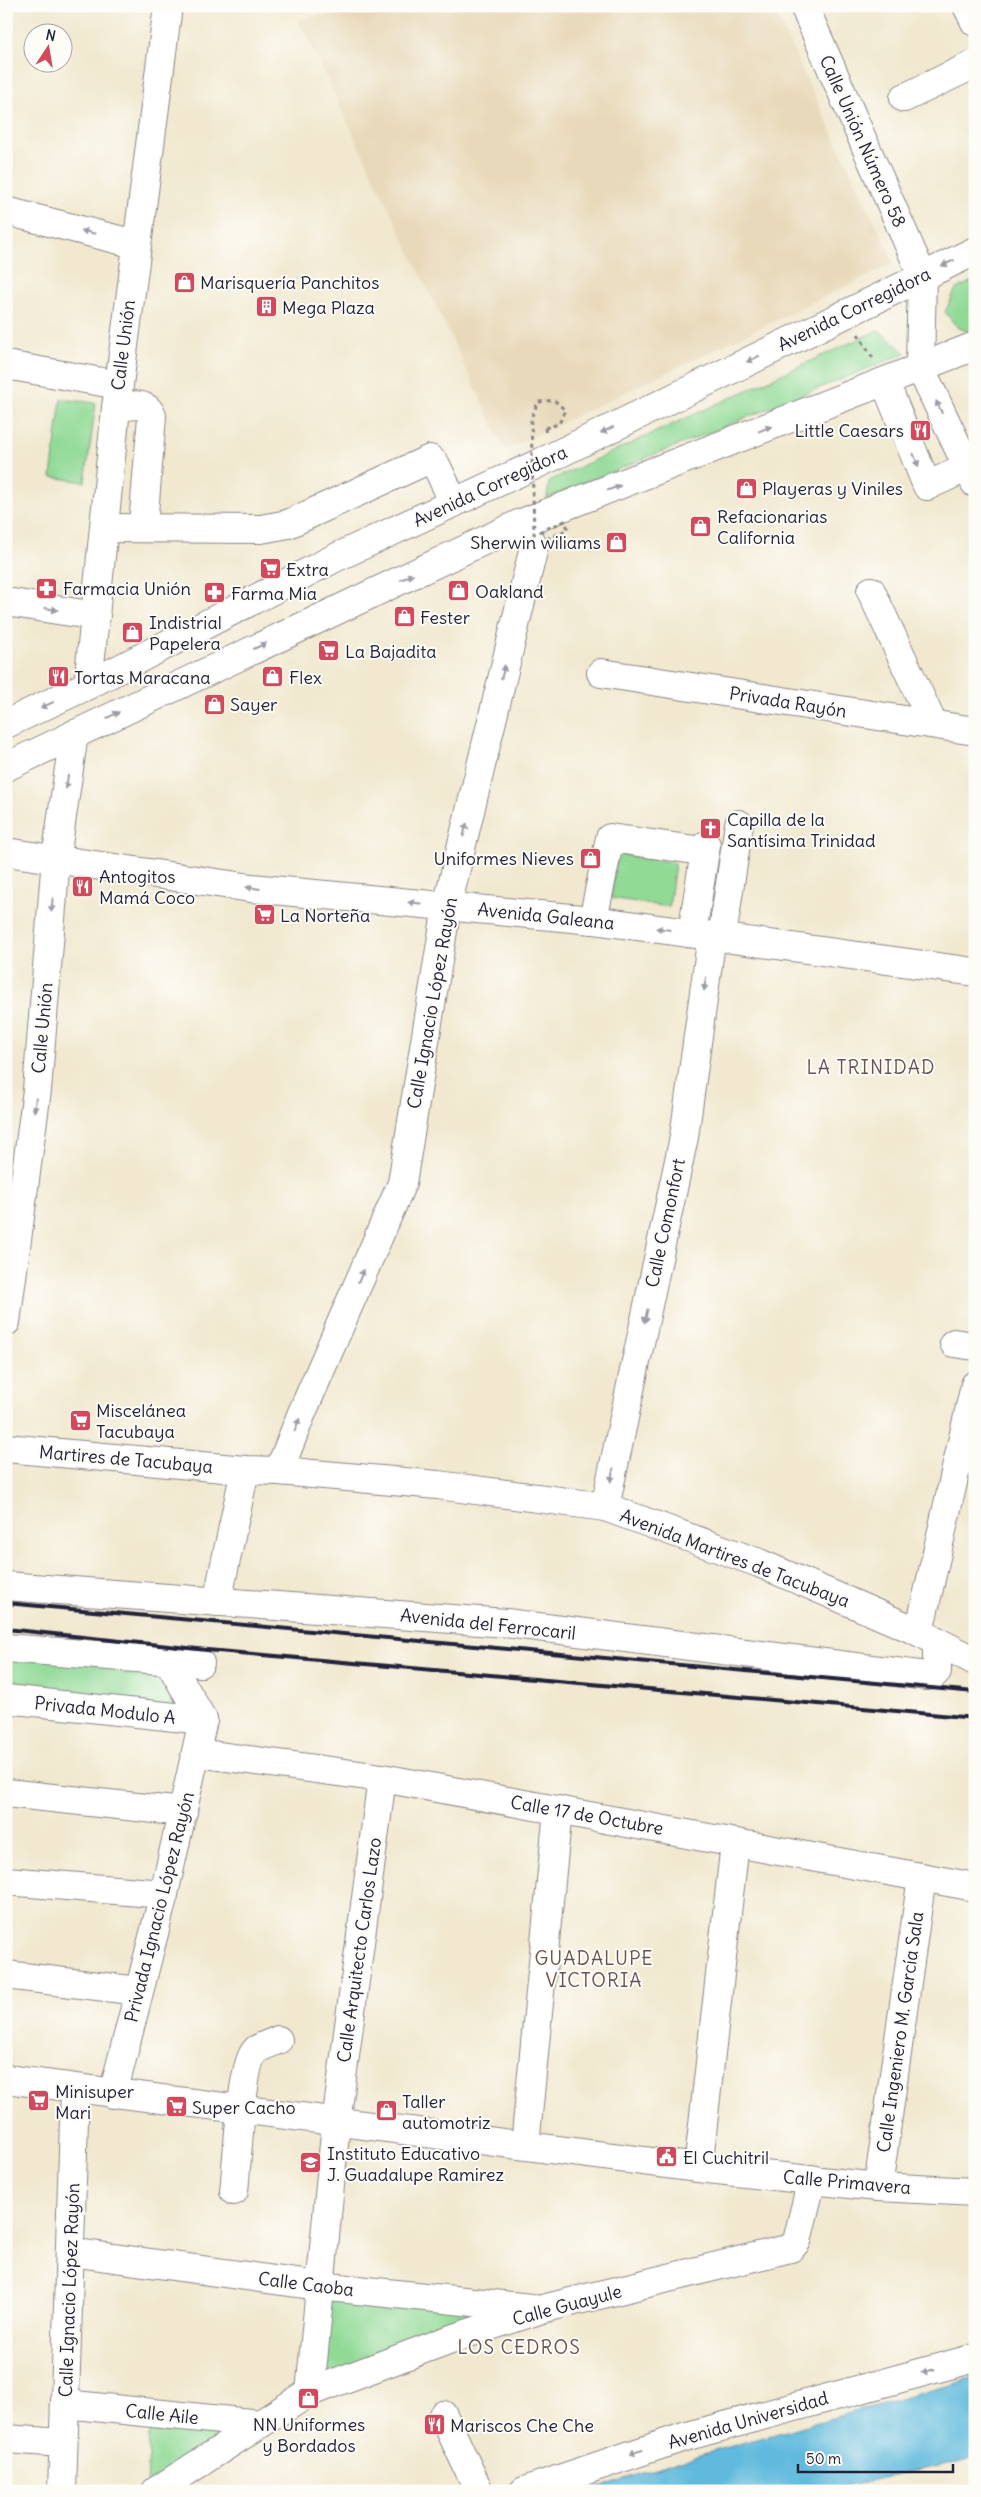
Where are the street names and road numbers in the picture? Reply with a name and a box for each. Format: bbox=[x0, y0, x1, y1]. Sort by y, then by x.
street label: Calle Unión Número 58 bbox=[815, 51, 911, 231]
street label: Avenida Corregidora bbox=[774, 262, 934, 356]
street label: Calle Unión bbox=[106, 298, 140, 392]
street label: Avenida Corregidora bbox=[409, 440, 571, 532]
street label: Privada Rayón bbox=[728, 681, 848, 723]
street label: Calle Ignacio López Rayón bbox=[402, 895, 462, 1111]
street label: Avenida Galeana bbox=[476, 897, 616, 935]
street label: Calle Unión bbox=[27, 982, 57, 1074]
street label: Calle Comonfort bbox=[640, 1156, 690, 1290]
street label: Martires de Tacubaya bbox=[38, 1440, 214, 1478]
street label: Avenida Martires de Tacubaya bbox=[617, 1504, 853, 1612]
street label: Avenida del Ferrocaril bbox=[399, 1603, 577, 1645]
street label: Privada Modulo A bbox=[33, 1691, 177, 1729]
street label: Privada Ignacio López Rayón bbox=[119, 1789, 199, 2025]
street label: Calle 17 de Octubre bbox=[509, 1790, 665, 1840]
street label: Calle Arquitecto Carlos Lazo bbox=[332, 1836, 386, 2064]
street label: Calle Ingeniero M. García Sala bbox=[872, 1910, 928, 2154]
street label: Calle Primavera bbox=[782, 2165, 912, 2199]
street label: Calle Ignacio López Rayón bbox=[54, 2182, 84, 2398]
street label: Calle Caoba bbox=[257, 2267, 355, 2301]
street label: Calle Guayule bbox=[510, 2279, 624, 2331]
street label: Avenida Universidad bbox=[665, 2386, 831, 2454]
street label: Calle Aile bbox=[124, 2399, 200, 2429]

